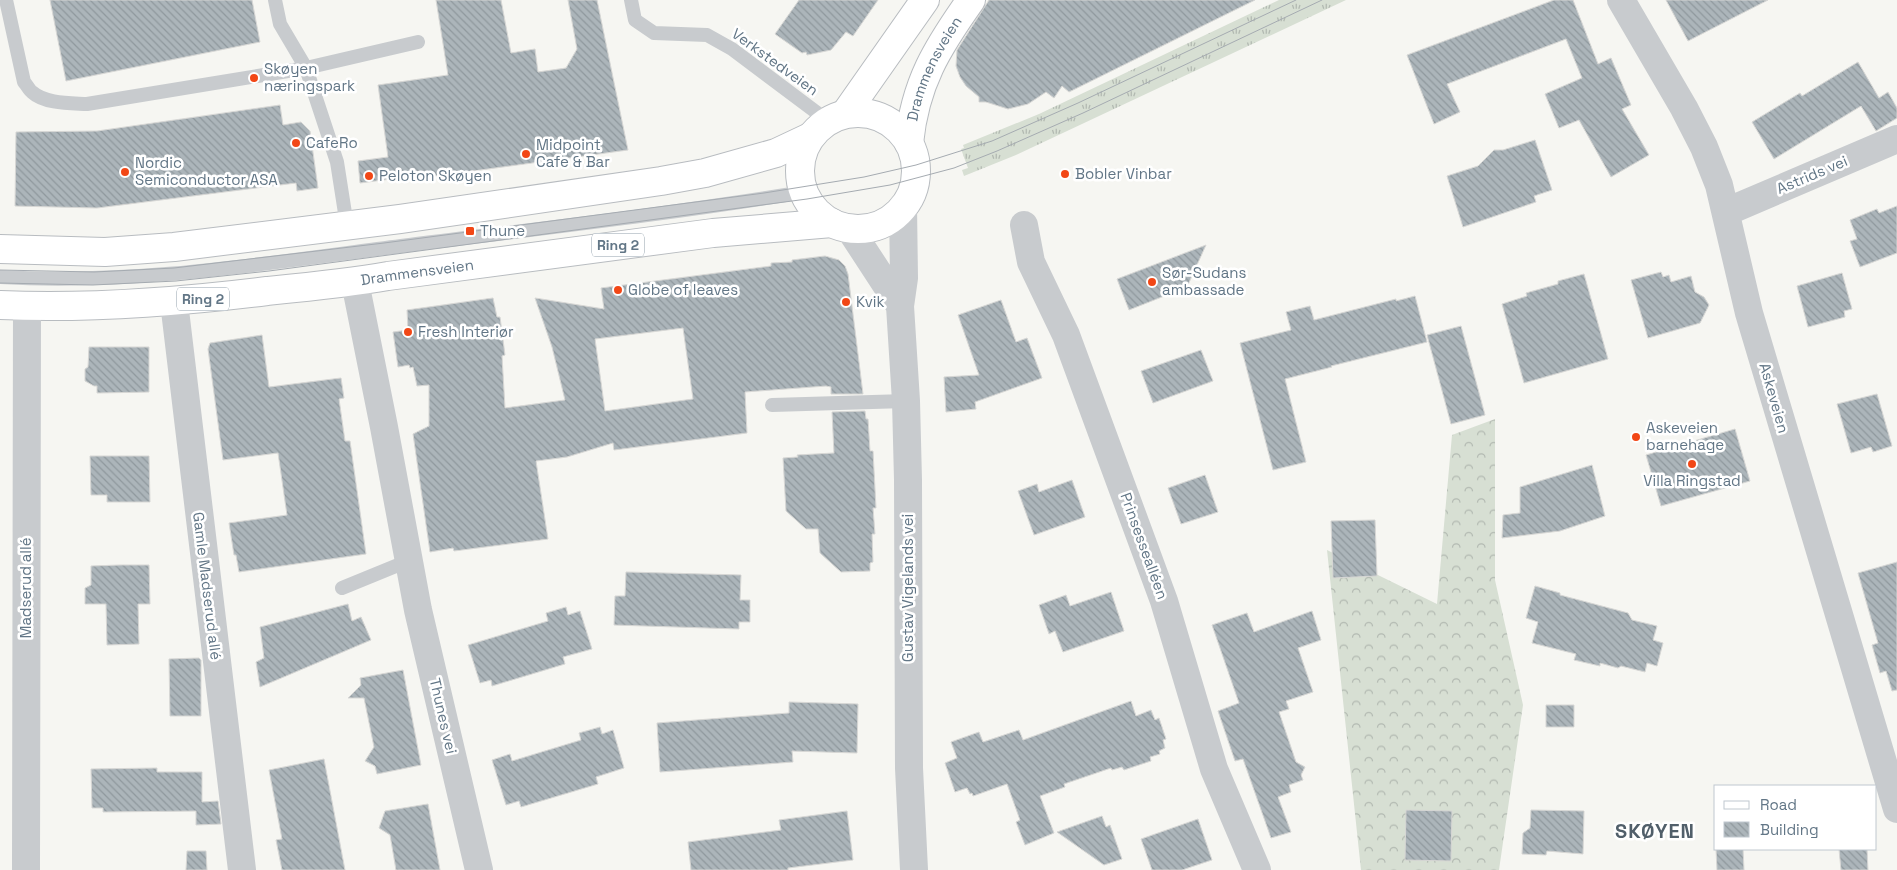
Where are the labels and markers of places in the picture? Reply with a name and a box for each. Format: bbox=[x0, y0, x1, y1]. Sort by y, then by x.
place label: Skøyen næringspark bbox=[264, 59, 355, 95]
marker: Skøyen næringspark bbox=[248, 72, 260, 84]
place label: CafeRo bbox=[306, 133, 358, 152]
place label: Midpoint Cafe & Bar bbox=[536, 135, 610, 171]
marker: CafeRo bbox=[290, 137, 302, 149]
marker: Midpoint Cafe & Bar bbox=[520, 148, 532, 160]
place label: Nordic Semiconductor ASA bbox=[135, 153, 278, 189]
place label: Bobler Vinbar bbox=[1075, 164, 1172, 183]
marker: Nordic Semiconductor ASA bbox=[119, 166, 131, 178]
place label: Peloton Skøyen bbox=[379, 166, 492, 185]
marker: Bobler Vinbar bbox=[1059, 168, 1071, 180]
marker: Peloton Skøyen bbox=[363, 170, 375, 182]
place label: Thune bbox=[480, 221, 525, 240]
marker: Thune bbox=[464, 225, 476, 237]
place label: Sør-Sudans ambassade bbox=[1162, 263, 1246, 299]
marker: Sør-Sudans ambassade bbox=[1146, 276, 1158, 288]
place label: Globe of leaves bbox=[628, 280, 738, 299]
marker: Globe of leaves bbox=[612, 284, 624, 296]
place label: Kvik bbox=[856, 292, 885, 311]
marker: Kvik bbox=[840, 296, 852, 308]
place label: Fresh Interiør bbox=[418, 322, 514, 341]
marker: Fresh Interiør bbox=[402, 326, 414, 338]
place label: Askeveien barnehage bbox=[1646, 418, 1724, 454]
marker: Askeveien barnehage bbox=[1630, 431, 1642, 443]
marker: Villa Ringstad bbox=[1686, 458, 1698, 470]
place label: Villa Ringstad bbox=[1643, 471, 1741, 490]

